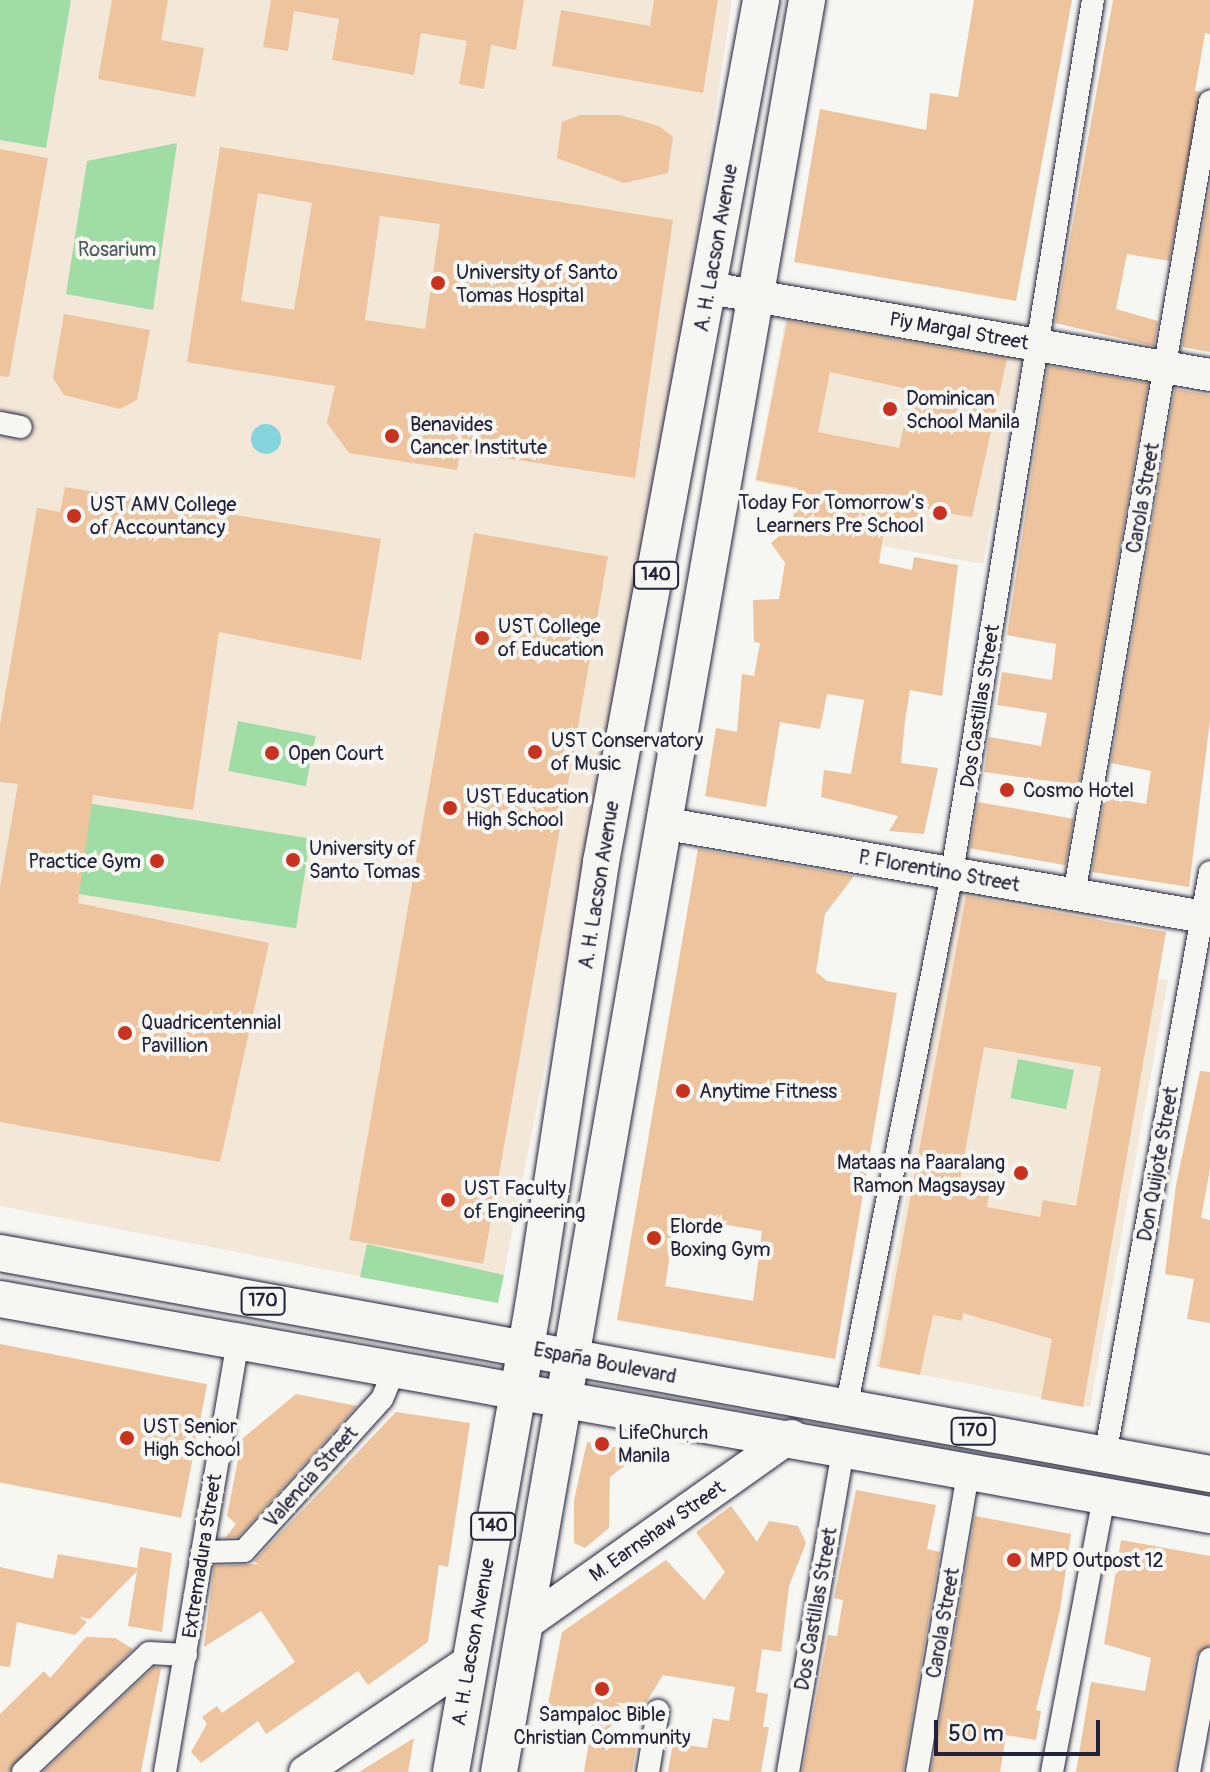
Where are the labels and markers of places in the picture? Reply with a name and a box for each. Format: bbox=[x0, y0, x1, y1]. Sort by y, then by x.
place label: University of Santo Tomas Hospital bbox=[456, 260, 618, 307]
marker: University of Santo Tomas Hospital bbox=[427, 272, 449, 294]
place label: Dominican School Manila bbox=[906, 386, 1020, 433]
marker: Dominican School Manila bbox=[881, 400, 899, 418]
place label: Benavides Cancer Institute bbox=[410, 412, 547, 459]
marker: Benavides Cancer Institute bbox=[381, 425, 403, 447]
place label: Today For Tomorrow's Learners Pre School bbox=[738, 490, 924, 537]
place label: UST AMV College of Accountancy bbox=[90, 492, 236, 539]
marker: Today For Tomorrow's Learners Pre School bbox=[931, 504, 949, 522]
marker: UST AMV College of Accountancy bbox=[65, 507, 83, 525]
place label: UST College of Education bbox=[498, 614, 604, 661]
marker: UST College of Education bbox=[473, 629, 491, 647]
place label: UST Conservatory of Music bbox=[551, 728, 703, 775]
place label: Open Court bbox=[288, 741, 384, 765]
marker: UST Conservatory of Music bbox=[526, 743, 544, 761]
marker: Open Court bbox=[263, 744, 281, 762]
place label: Cosmo Hotel bbox=[1023, 778, 1134, 802]
marker: Cosmo Hotel bbox=[998, 781, 1016, 799]
place label: UST Education High School bbox=[466, 784, 589, 831]
marker: UST Education High School bbox=[441, 799, 459, 817]
place label: University of Santo Tomas bbox=[309, 836, 420, 883]
place label: Practice Gym bbox=[28, 849, 141, 873]
marker: University of Santo Tomas bbox=[284, 851, 302, 869]
marker: Practice Gym bbox=[148, 852, 166, 870]
place label: Quadricentennial Pavillion bbox=[141, 1010, 282, 1057]
marker: Quadricentennial Pavillion bbox=[116, 1024, 134, 1042]
place label: Anytime Fitness bbox=[699, 1079, 837, 1103]
marker: Anytime Fitness bbox=[674, 1082, 692, 1100]
place label: Mataas na Paaralang Ramon Magsaysay bbox=[837, 1150, 1005, 1197]
marker: Mataas na Paaralang Ramon Magsaysay bbox=[1012, 1164, 1030, 1182]
place label: UST Faculty of Engineering bbox=[464, 1176, 585, 1223]
marker: UST Faculty of Engineering bbox=[439, 1191, 457, 1209]
place label: Elorde Boxing Gym bbox=[670, 1214, 770, 1261]
marker: Elorde Boxing Gym bbox=[645, 1229, 663, 1247]
place label: UST Senior High School bbox=[143, 1414, 241, 1461]
place label: LifeChurch Manila bbox=[618, 1420, 708, 1467]
marker: UST Senior High School bbox=[118, 1429, 136, 1447]
marker: LifeChurch Manila bbox=[593, 1435, 611, 1453]
place label: MPD Outpost 12 bbox=[1030, 1548, 1164, 1572]
marker: MPD Outpost 12 bbox=[1005, 1551, 1023, 1569]
marker: Sampaloc Bible Christian Community bbox=[593, 1680, 611, 1698]
place label: Sampaloc Bible Christian Community bbox=[514, 1702, 690, 1749]

